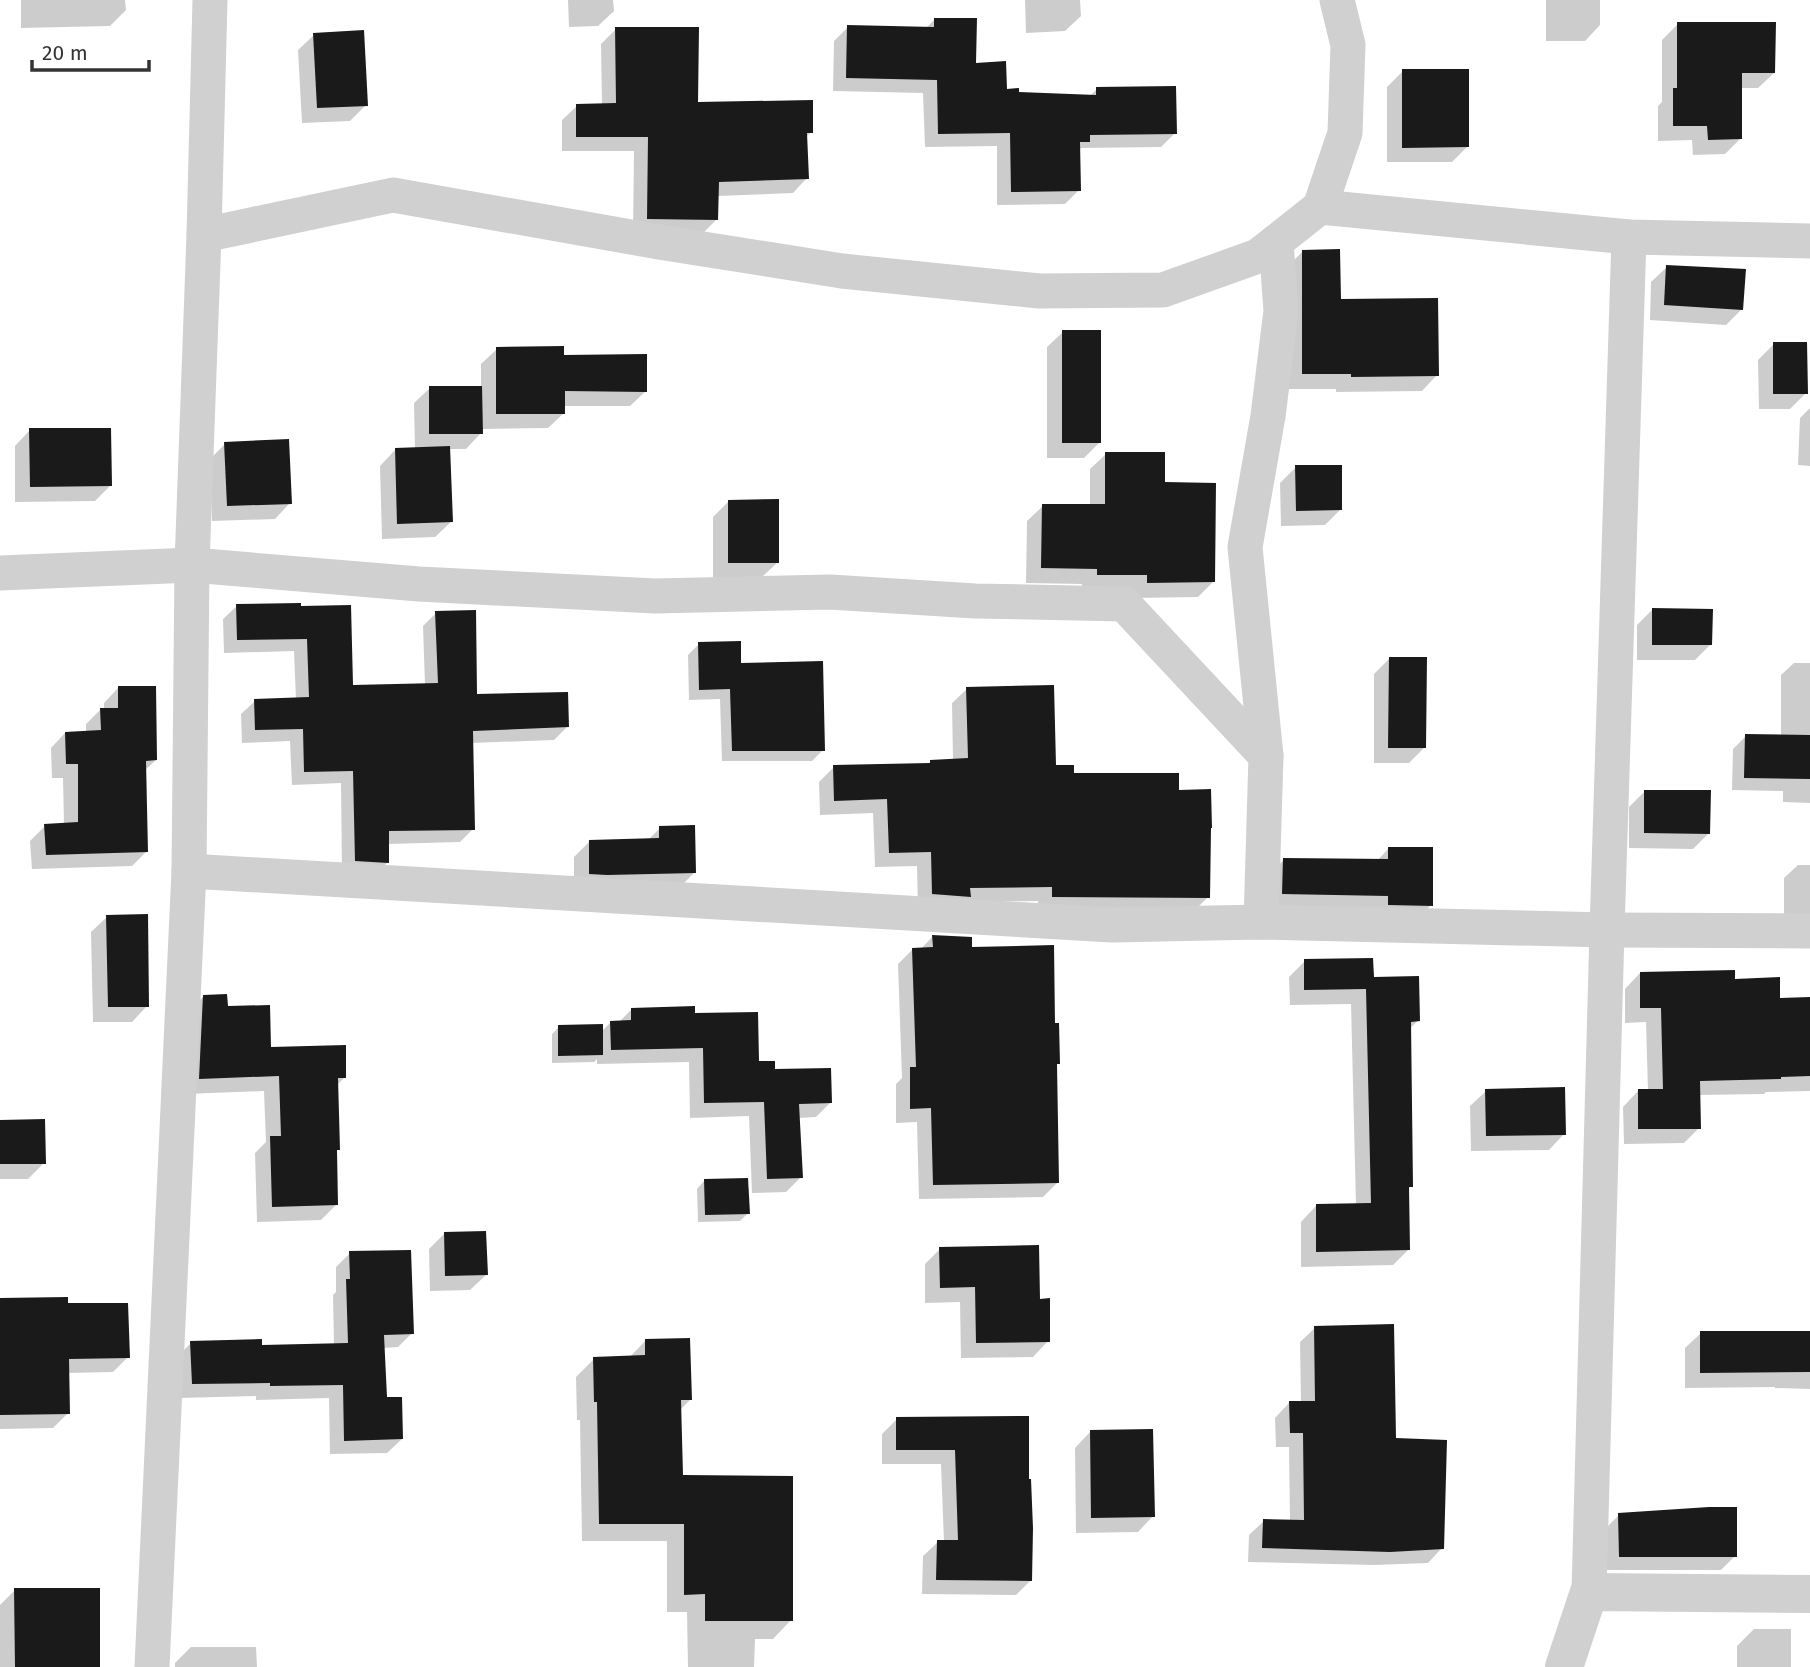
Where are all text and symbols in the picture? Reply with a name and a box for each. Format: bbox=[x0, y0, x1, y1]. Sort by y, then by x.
scale bar bbox=[32, 28, 149, 72]
text: 20 m bbox=[42, 40, 88, 66]

